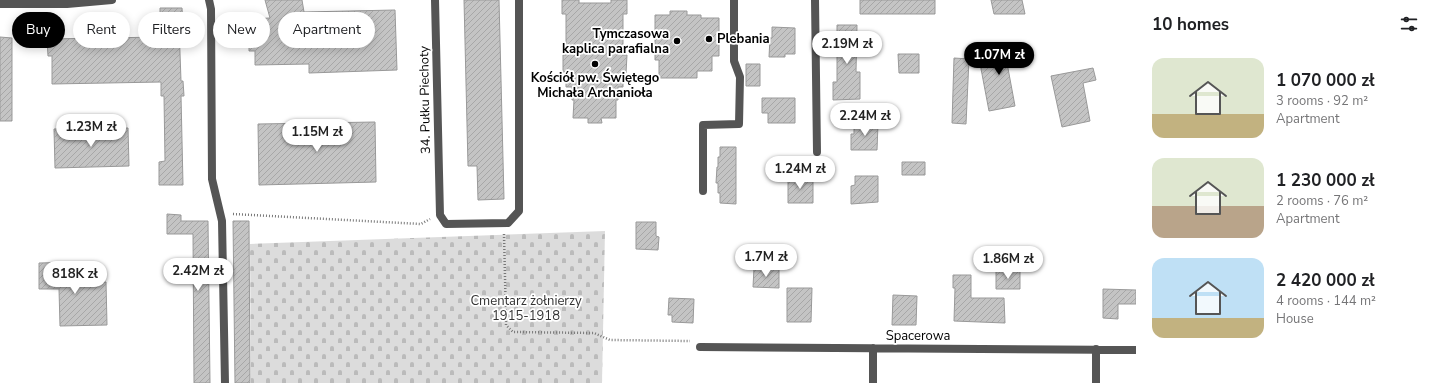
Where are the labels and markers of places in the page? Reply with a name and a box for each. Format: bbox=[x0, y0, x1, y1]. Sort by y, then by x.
place label: Tymczasowa kaplica parafialna bbox=[562, 25, 669, 58]
place label: Plebania bbox=[717, 30, 770, 48]
pin: 2.19M zł bbox=[806, 31, 888, 65]
marker: Plebania bbox=[704, 34, 714, 44]
marker: Tymczasowa kaplica parafialna bbox=[672, 36, 682, 46]
pin: 1.07M zł bbox=[958, 42, 1040, 76]
marker: Kościół pw. Świętego Michała Archanioła bbox=[590, 59, 600, 69]
place label: Kościół pw. Świętego Michała Archanioła bbox=[531, 68, 659, 102]
pin: 2.24M zł bbox=[824, 103, 906, 137]
pin: 1.23M zł bbox=[50, 114, 132, 148]
pin: 1.15M zł bbox=[276, 119, 358, 153]
pin: 1.24M zł bbox=[759, 156, 841, 190]
pin: 1.7M zł bbox=[729, 244, 803, 278]
pin: 1.86M zł bbox=[967, 246, 1049, 280]
pin: 2.42M zł bbox=[157, 258, 239, 292]
pin: 818K zł bbox=[38, 261, 112, 295]

